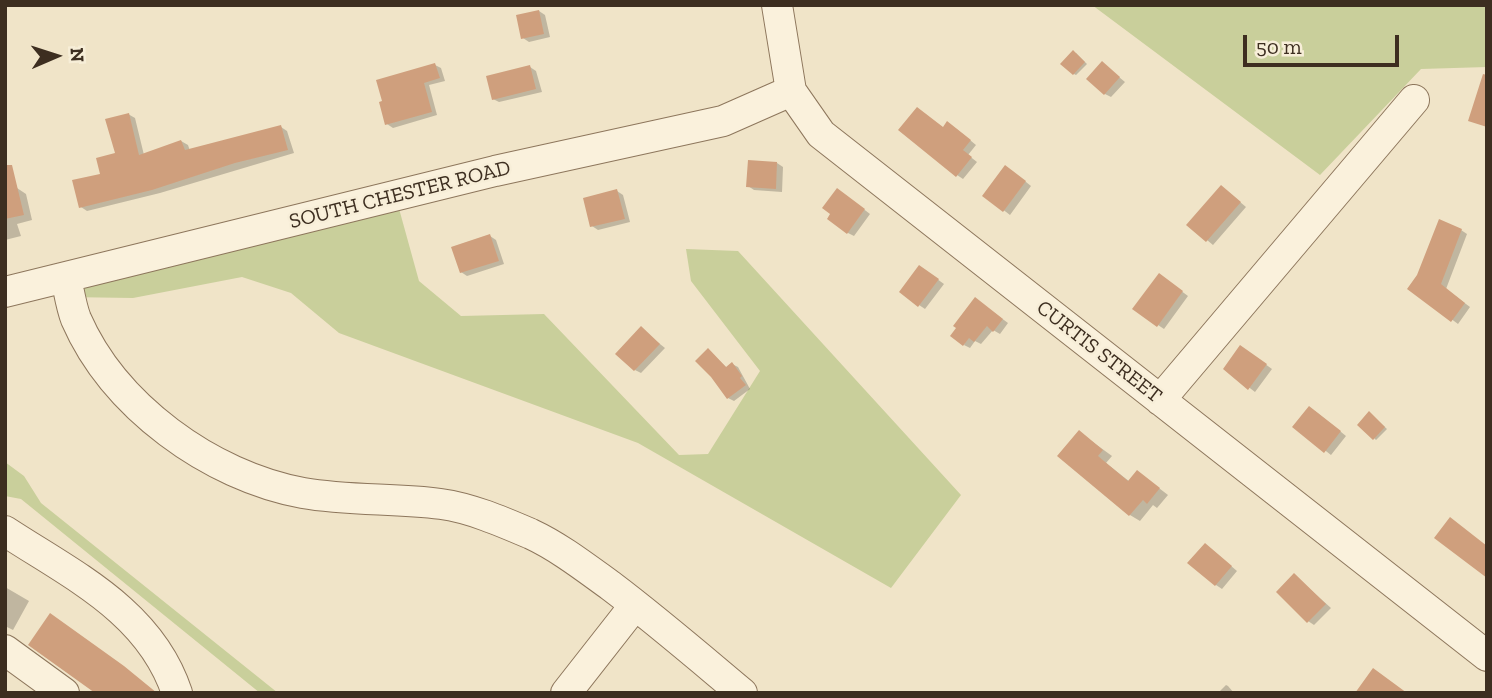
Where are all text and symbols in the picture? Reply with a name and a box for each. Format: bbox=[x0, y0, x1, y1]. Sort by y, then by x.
north arrow bbox=[21, 21, 91, 91]
scale bar bbox=[1247, 21, 1403, 65]
text: 50 m bbox=[1256, 34, 1302, 59]
text: N bbox=[66, 47, 89, 63]
street label: SOUTH CHESTER ROAD bbox=[287, 155, 513, 235]
street label: CURTIS STREET bbox=[1031, 295, 1167, 409]

